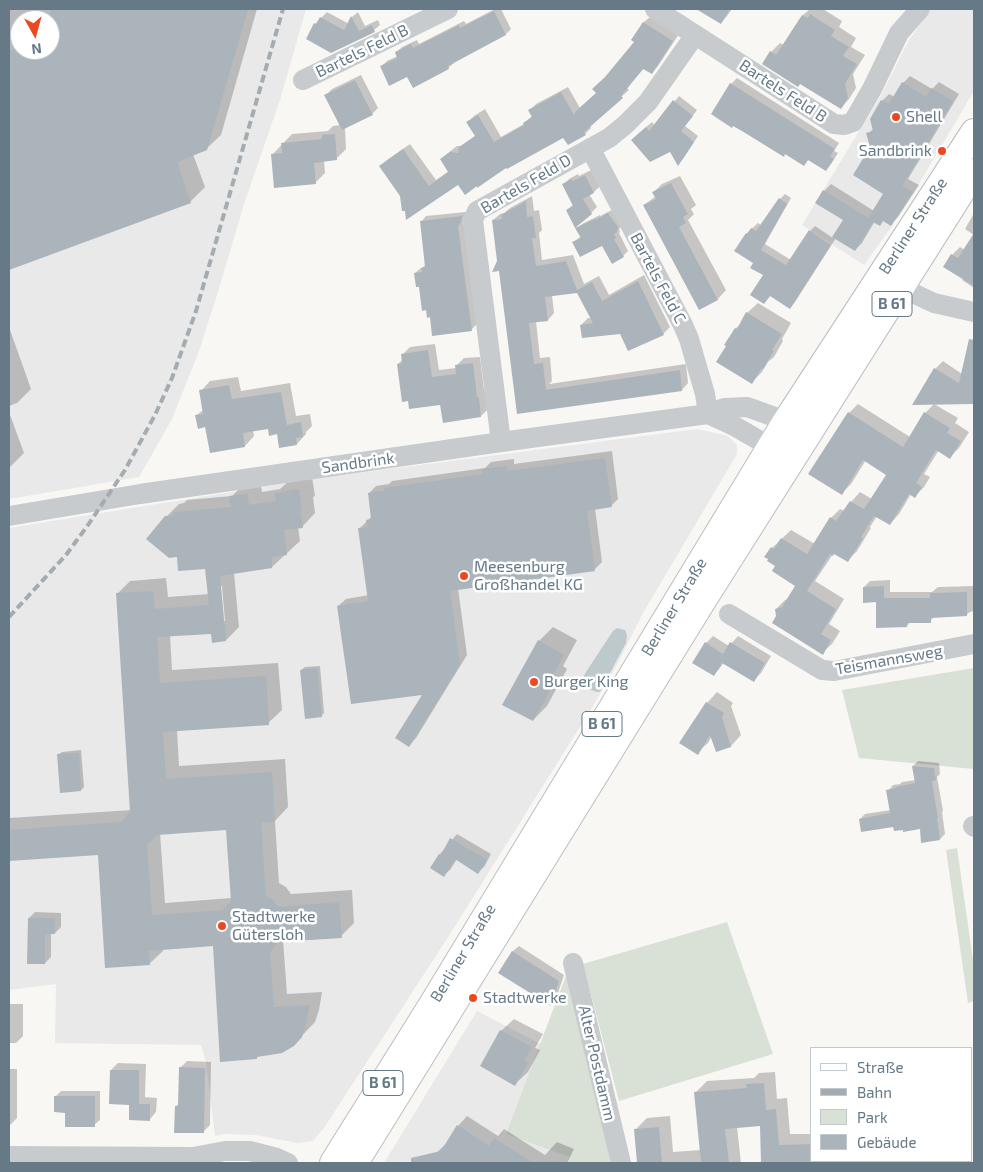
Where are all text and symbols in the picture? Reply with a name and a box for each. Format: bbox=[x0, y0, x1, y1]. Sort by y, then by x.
north arrow bbox=[10, 10, 60, 60]
street label: Bartels Feld B bbox=[313, 20, 411, 82]
text: N bbox=[31, 40, 43, 58]
street label: Bartels Feld B bbox=[736, 56, 830, 126]
place label: Shell bbox=[906, 107, 942, 127]
marker: Shell bbox=[890, 111, 902, 123]
place label: Sandbrink bbox=[859, 141, 932, 161]
marker: Sandbrink bbox=[936, 145, 948, 157]
street label: Bartels Feld D bbox=[477, 150, 575, 218]
street label: Berliner Straße bbox=[875, 174, 951, 278]
street label: Bartels Feld C bbox=[626, 229, 690, 327]
road number: B 61 bbox=[872, 292, 912, 316]
street label: Sandbrink bbox=[320, 448, 396, 478]
street label: Berliner Straße bbox=[637, 554, 711, 660]
place label: Meesenburg Großhandel KG bbox=[474, 557, 583, 595]
marker: Meesenburg Großhandel KG bbox=[458, 570, 470, 582]
street label: Teismannsweg bbox=[834, 641, 944, 679]
place label: Burger King bbox=[544, 672, 628, 692]
marker: Burger King bbox=[528, 676, 540, 688]
road number: B 61 bbox=[582, 712, 622, 736]
street label: Berliner Straße bbox=[426, 900, 500, 1006]
place label: Stadtwerke Gütersloh bbox=[232, 907, 316, 945]
marker: Stadtwerke Gütersloh bbox=[216, 920, 228, 932]
place label: Stadtwerke bbox=[483, 988, 567, 1008]
marker: Stadtwerke bbox=[467, 992, 479, 1004]
street label: Alter Postdamm bbox=[574, 1003, 620, 1123]
legend bbox=[810, 1047, 973, 1162]
text: Straße bbox=[857, 1058, 903, 1076]
road number: B 61 bbox=[363, 1070, 403, 1096]
text: Bahn bbox=[857, 1083, 892, 1101]
text: Park bbox=[857, 1108, 888, 1126]
text: Gebäude bbox=[857, 1133, 916, 1151]

